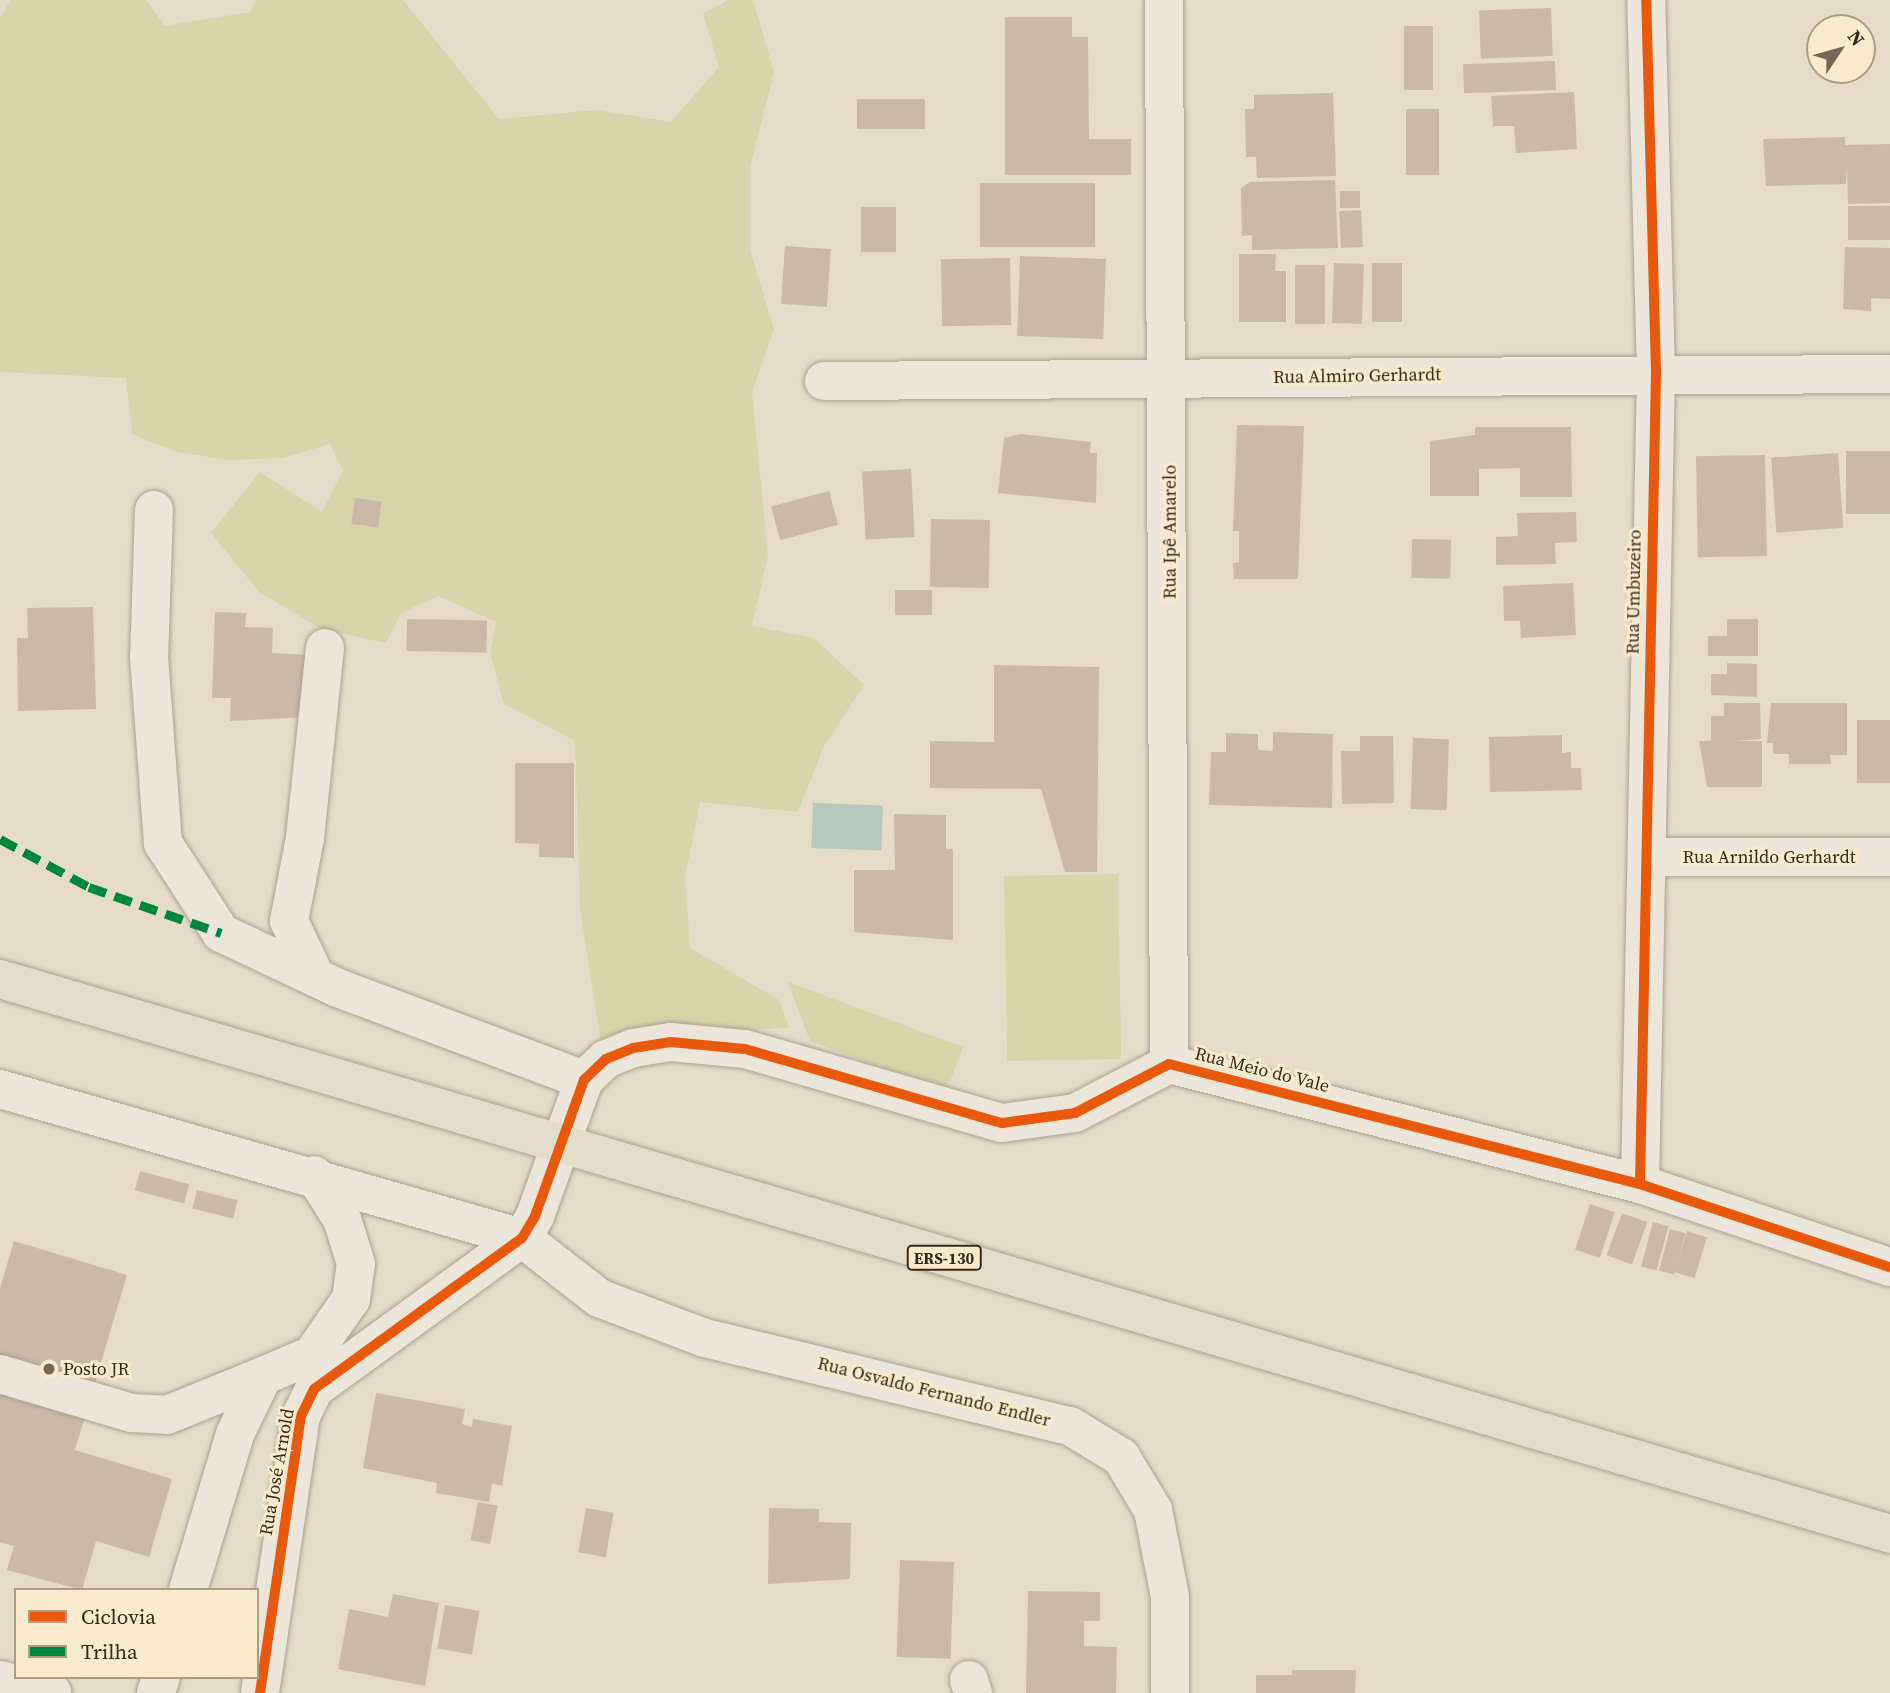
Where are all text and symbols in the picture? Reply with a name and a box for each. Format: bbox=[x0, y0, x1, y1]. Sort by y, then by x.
north arrow bbox=[1806, 14, 1876, 84]
text: N bbox=[1842, 25, 1871, 51]
street label: Rua Almiro Gerhardt bbox=[1273, 364, 1441, 388]
street label: Rua Ipê Amarelo bbox=[1159, 465, 1181, 599]
street label: Rua Umbuzeiro bbox=[1622, 529, 1646, 655]
street label: Rua Arnildo Gerhardt bbox=[1682, 846, 1856, 868]
street label: Rua Meio do Vale bbox=[1192, 1043, 1332, 1097]
road number: ERS-130 bbox=[906, 1246, 982, 1270]
street label: Rua Osvaldo Fernando Endler bbox=[815, 1353, 1053, 1431]
place label: Posto JR bbox=[63, 1358, 129, 1380]
marker: Posto JR bbox=[41, 1361, 57, 1377]
street label: Rua José Arnold bbox=[255, 1407, 299, 1537]
legend bbox=[14, 1588, 259, 1679]
text: Ciclovia bbox=[81, 1602, 156, 1631]
text: Trilha bbox=[81, 1637, 138, 1666]

